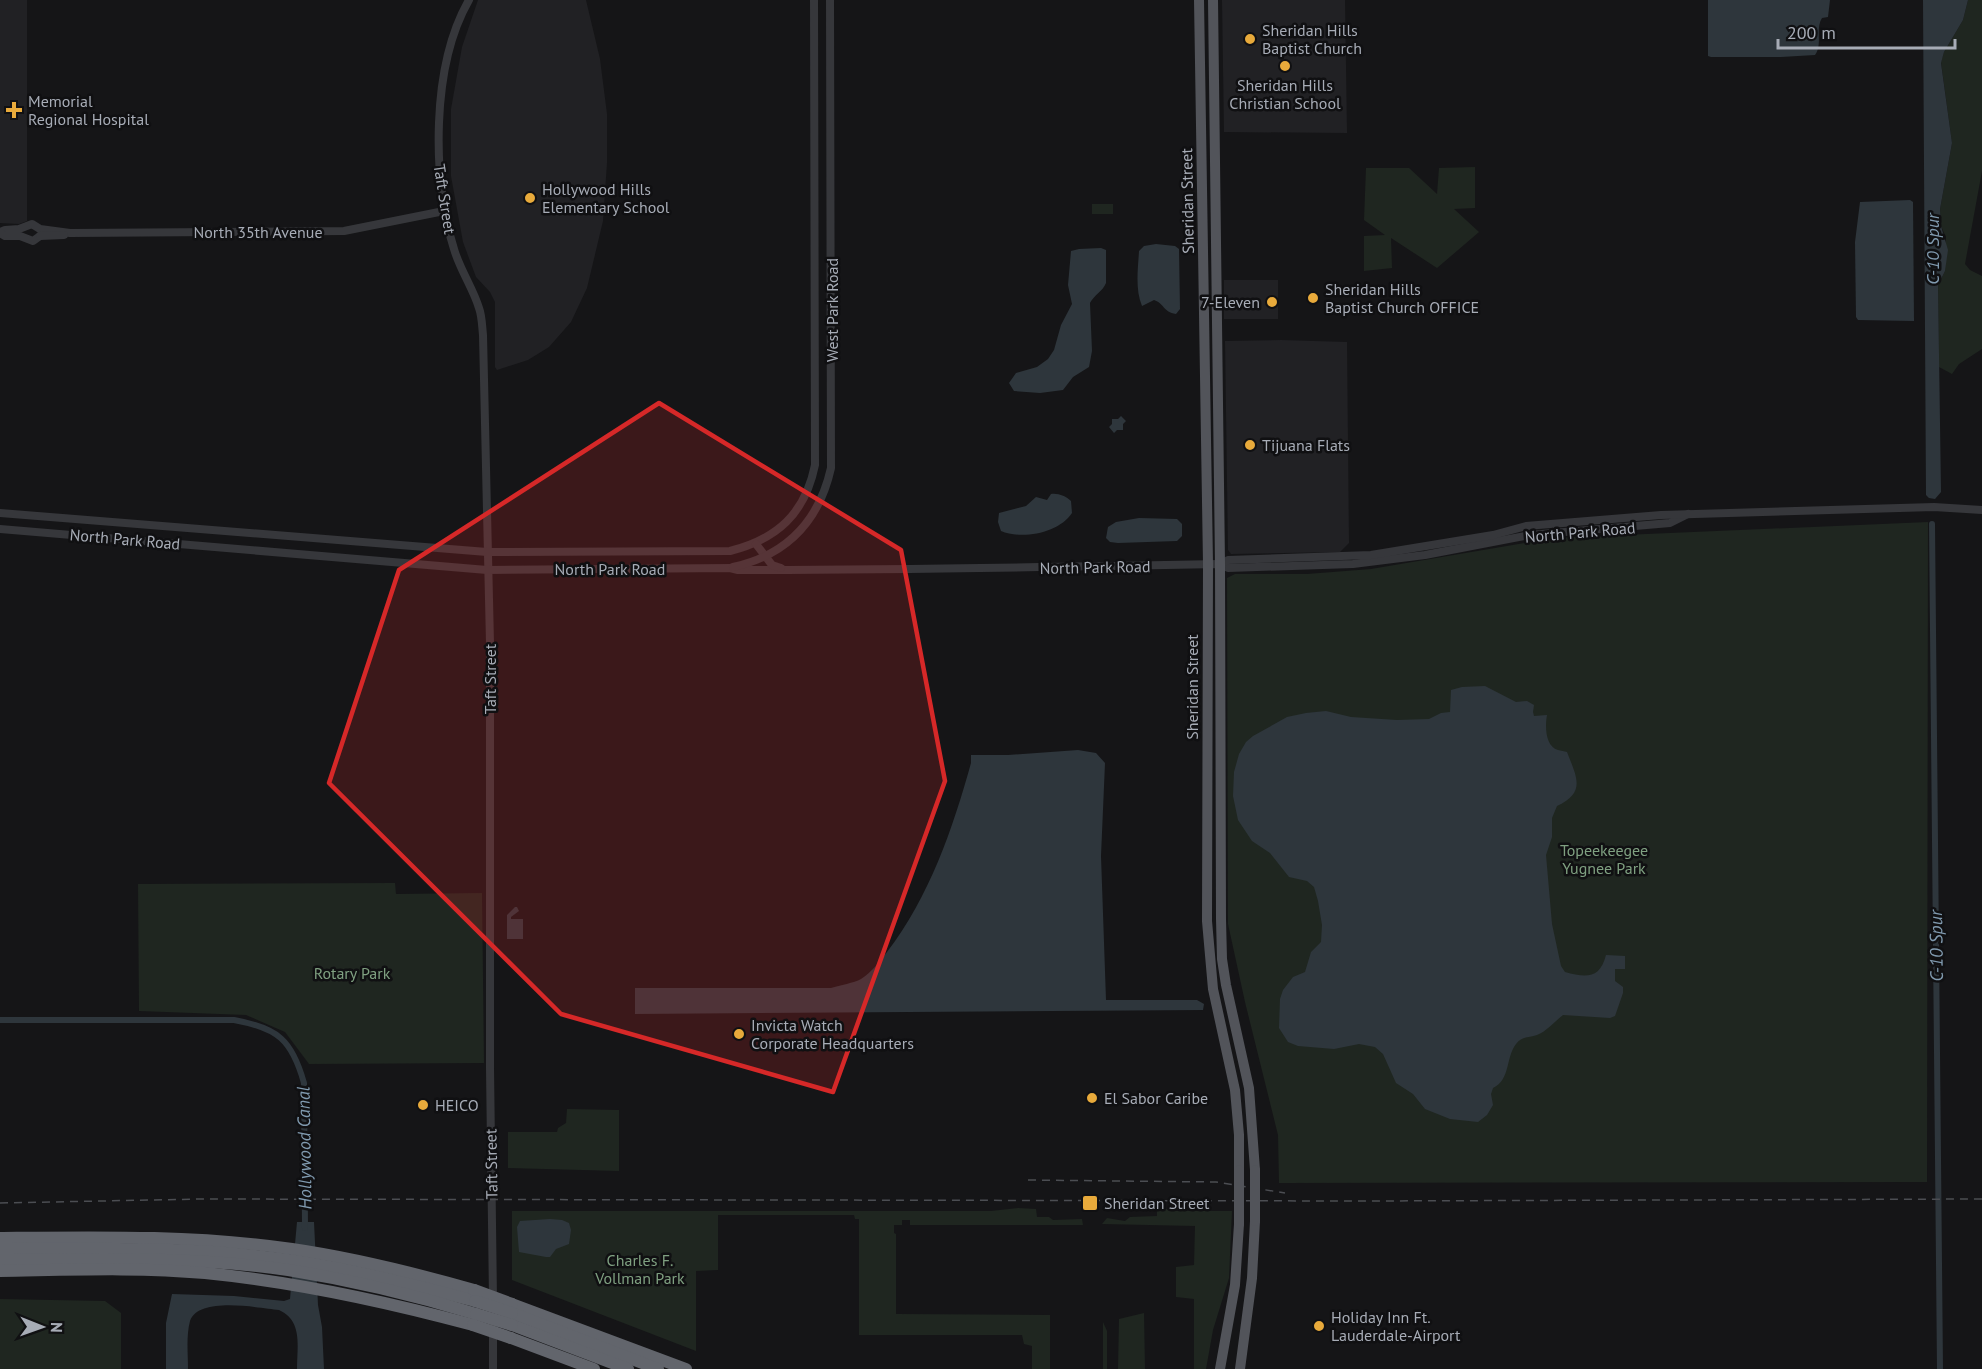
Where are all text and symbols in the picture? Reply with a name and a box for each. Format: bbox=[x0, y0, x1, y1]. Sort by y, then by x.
scale bar bbox=[1778, 12, 1955, 50]
place label: Sheridan Hills Baptist Church bbox=[1262, 20, 1362, 58]
text: 200 m bbox=[1787, 21, 1836, 44]
marker: Sheridan Hills Baptist Church bbox=[1243, 32, 1257, 46]
marker: Sheridan Hills Christian School bbox=[1278, 59, 1292, 73]
place label: Sheridan Hills Christian School bbox=[1229, 75, 1341, 113]
place label: Memorial Regional Hospital bbox=[28, 91, 149, 129]
marker: Memorial Regional Hospital bbox=[5, 101, 23, 119]
street label: Sheridan Street bbox=[1176, 147, 1198, 254]
street label: Taft Street bbox=[430, 163, 460, 236]
place label: Hollywood Hills Elementary School bbox=[542, 179, 670, 217]
marker: Hollywood Hills Elementary School bbox=[523, 191, 537, 205]
water label: C-10 Spur bbox=[1921, 212, 1944, 285]
street label: North 35th Avenue bbox=[193, 222, 323, 242]
street label: West Park Road bbox=[822, 258, 842, 362]
place label: Sheridan Hills Baptist Church OFFICE bbox=[1325, 279, 1479, 317]
marker: Sheridan Hills Baptist Church OFFICE bbox=[1306, 291, 1320, 305]
place label: 7-Eleven bbox=[1201, 292, 1260, 312]
marker: 7-Eleven bbox=[1265, 295, 1279, 309]
place label: Tijuana Flats bbox=[1262, 435, 1350, 455]
marker: Tijuana Flats bbox=[1243, 438, 1257, 452]
street label: North Park Road bbox=[1524, 517, 1636, 547]
street label: North Park Road bbox=[69, 524, 181, 554]
street label: North Park Road bbox=[1039, 556, 1151, 578]
street label: North Park Road bbox=[555, 559, 665, 579]
street label: Sheridan Street bbox=[1182, 634, 1202, 740]
street label: Taft Street bbox=[480, 643, 500, 714]
park label: Topeekeegee Yugnee Park bbox=[1560, 840, 1648, 878]
water label: C-10 Spur bbox=[1924, 909, 1948, 982]
park label: Rotary Park bbox=[314, 963, 391, 983]
place label: Invicta Watch Corporate Headquarters bbox=[751, 1015, 914, 1053]
marker: Invicta Watch Corporate Headquarters bbox=[732, 1027, 746, 1041]
water label: Hollywood Canal bbox=[291, 1086, 317, 1210]
place label: El Sabor Caribe bbox=[1104, 1088, 1208, 1108]
marker: El Sabor Caribe bbox=[1085, 1091, 1099, 1105]
place label: HEICO bbox=[435, 1095, 479, 1115]
marker: HEICO bbox=[416, 1098, 430, 1112]
street label: Taft Street bbox=[480, 1128, 502, 1199]
place label: Sheridan Street bbox=[1104, 1193, 1210, 1213]
marker: Sheridan Street bbox=[1081, 1194, 1099, 1212]
park label: Charles F. Vollman Park bbox=[594, 1250, 685, 1288]
north arrow bbox=[12, 1297, 72, 1357]
place label: Holiday Inn Ft. Lauderdale-Airport bbox=[1331, 1307, 1461, 1345]
marker: Holiday Inn Ft. Lauderdale-Airport bbox=[1312, 1319, 1326, 1333]
text: N bbox=[47, 1322, 67, 1333]

